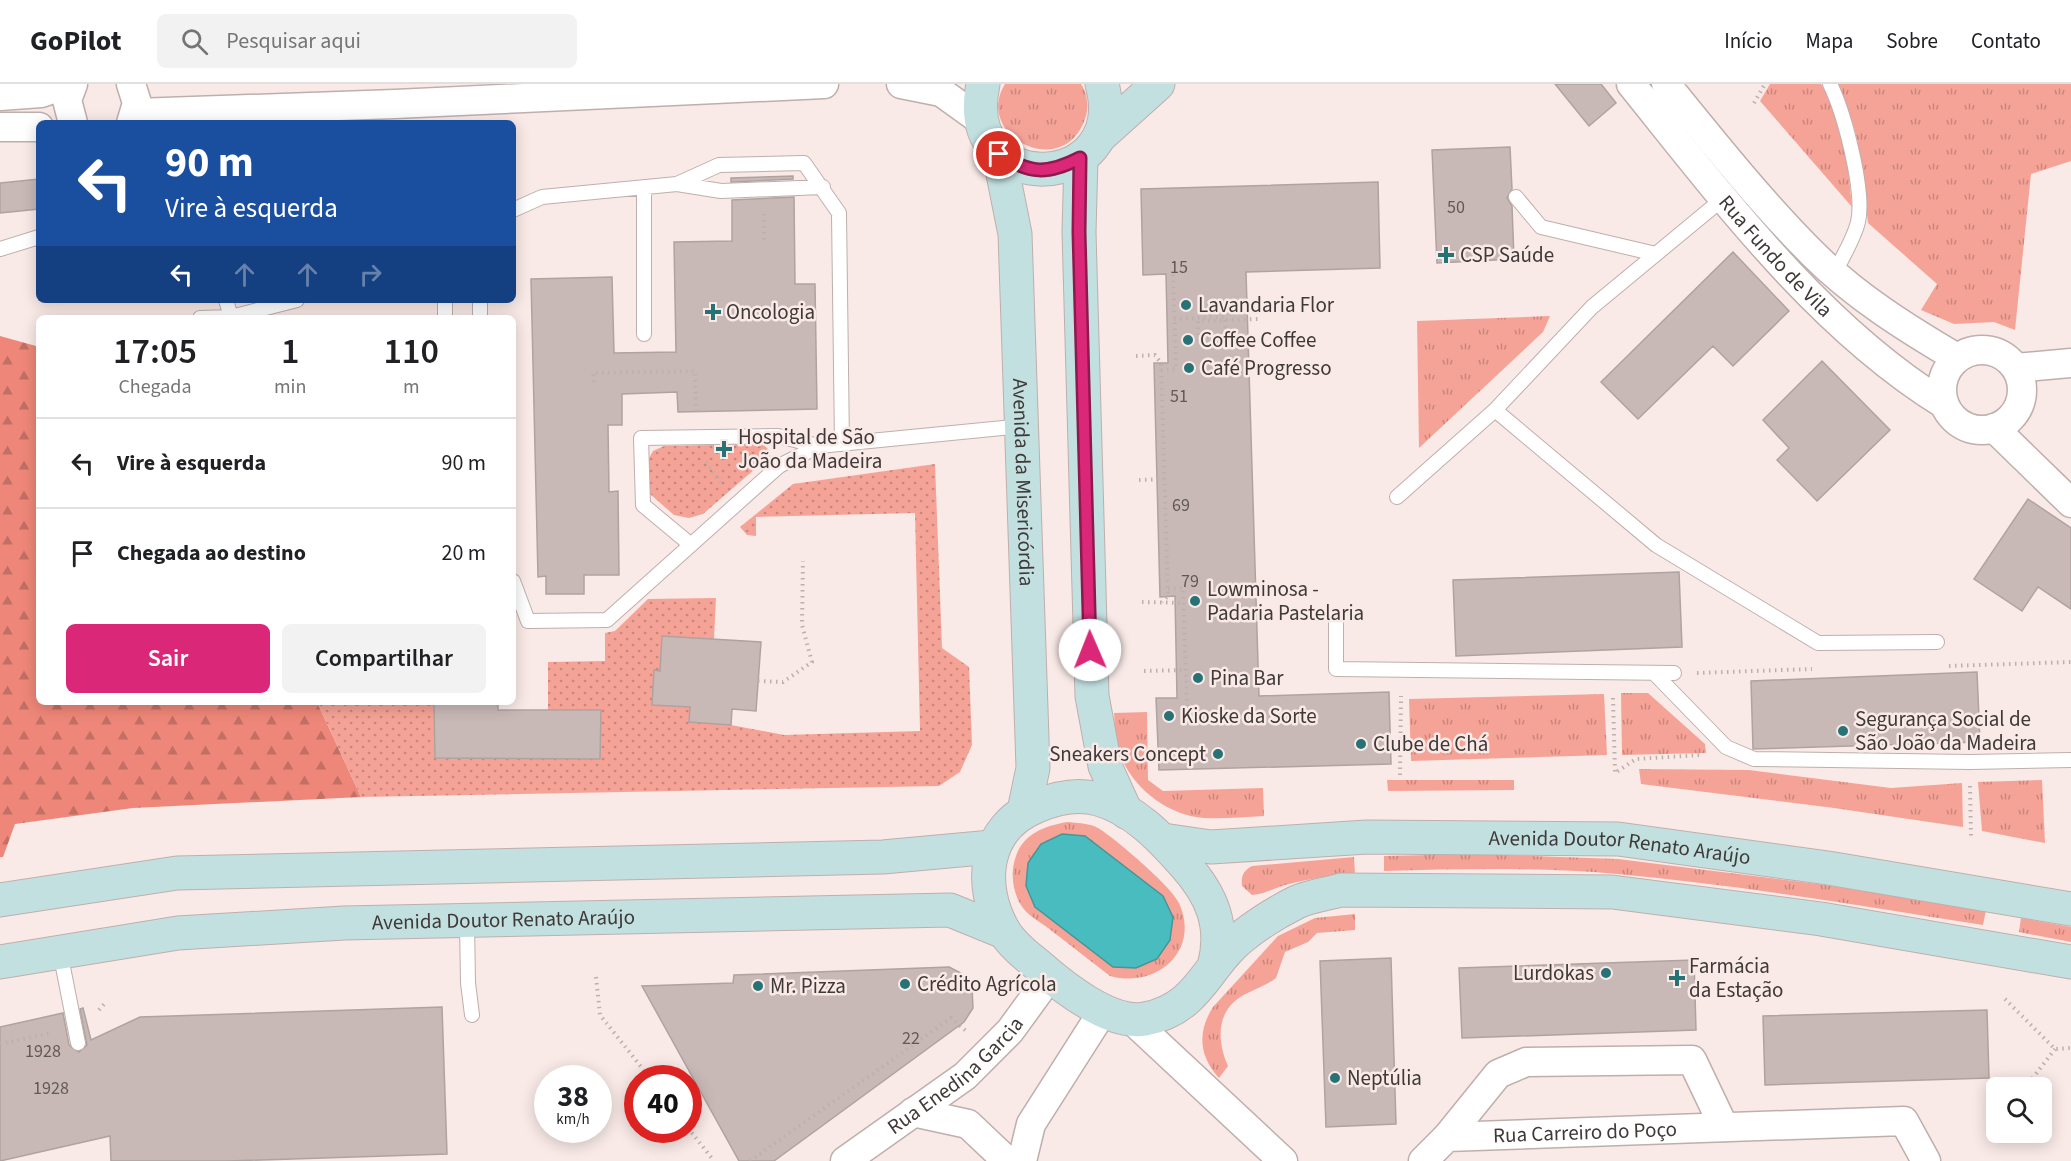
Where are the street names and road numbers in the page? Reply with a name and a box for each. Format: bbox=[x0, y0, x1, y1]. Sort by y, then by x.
street label: Rua Fundo de Vila bbox=[1712, 188, 1840, 324]
street label: Avenida da Misericórdia bbox=[1005, 378, 1042, 587]
street label: Avenida Doutor Renato Araújo bbox=[1488, 823, 1753, 872]
street label: Avenida Doutor Renato Araújo bbox=[371, 902, 635, 937]
street label: Rua Enedina Garcia bbox=[881, 1010, 1031, 1142]
street label: Rua Carreiro do Poço bbox=[1493, 1114, 1677, 1150]

